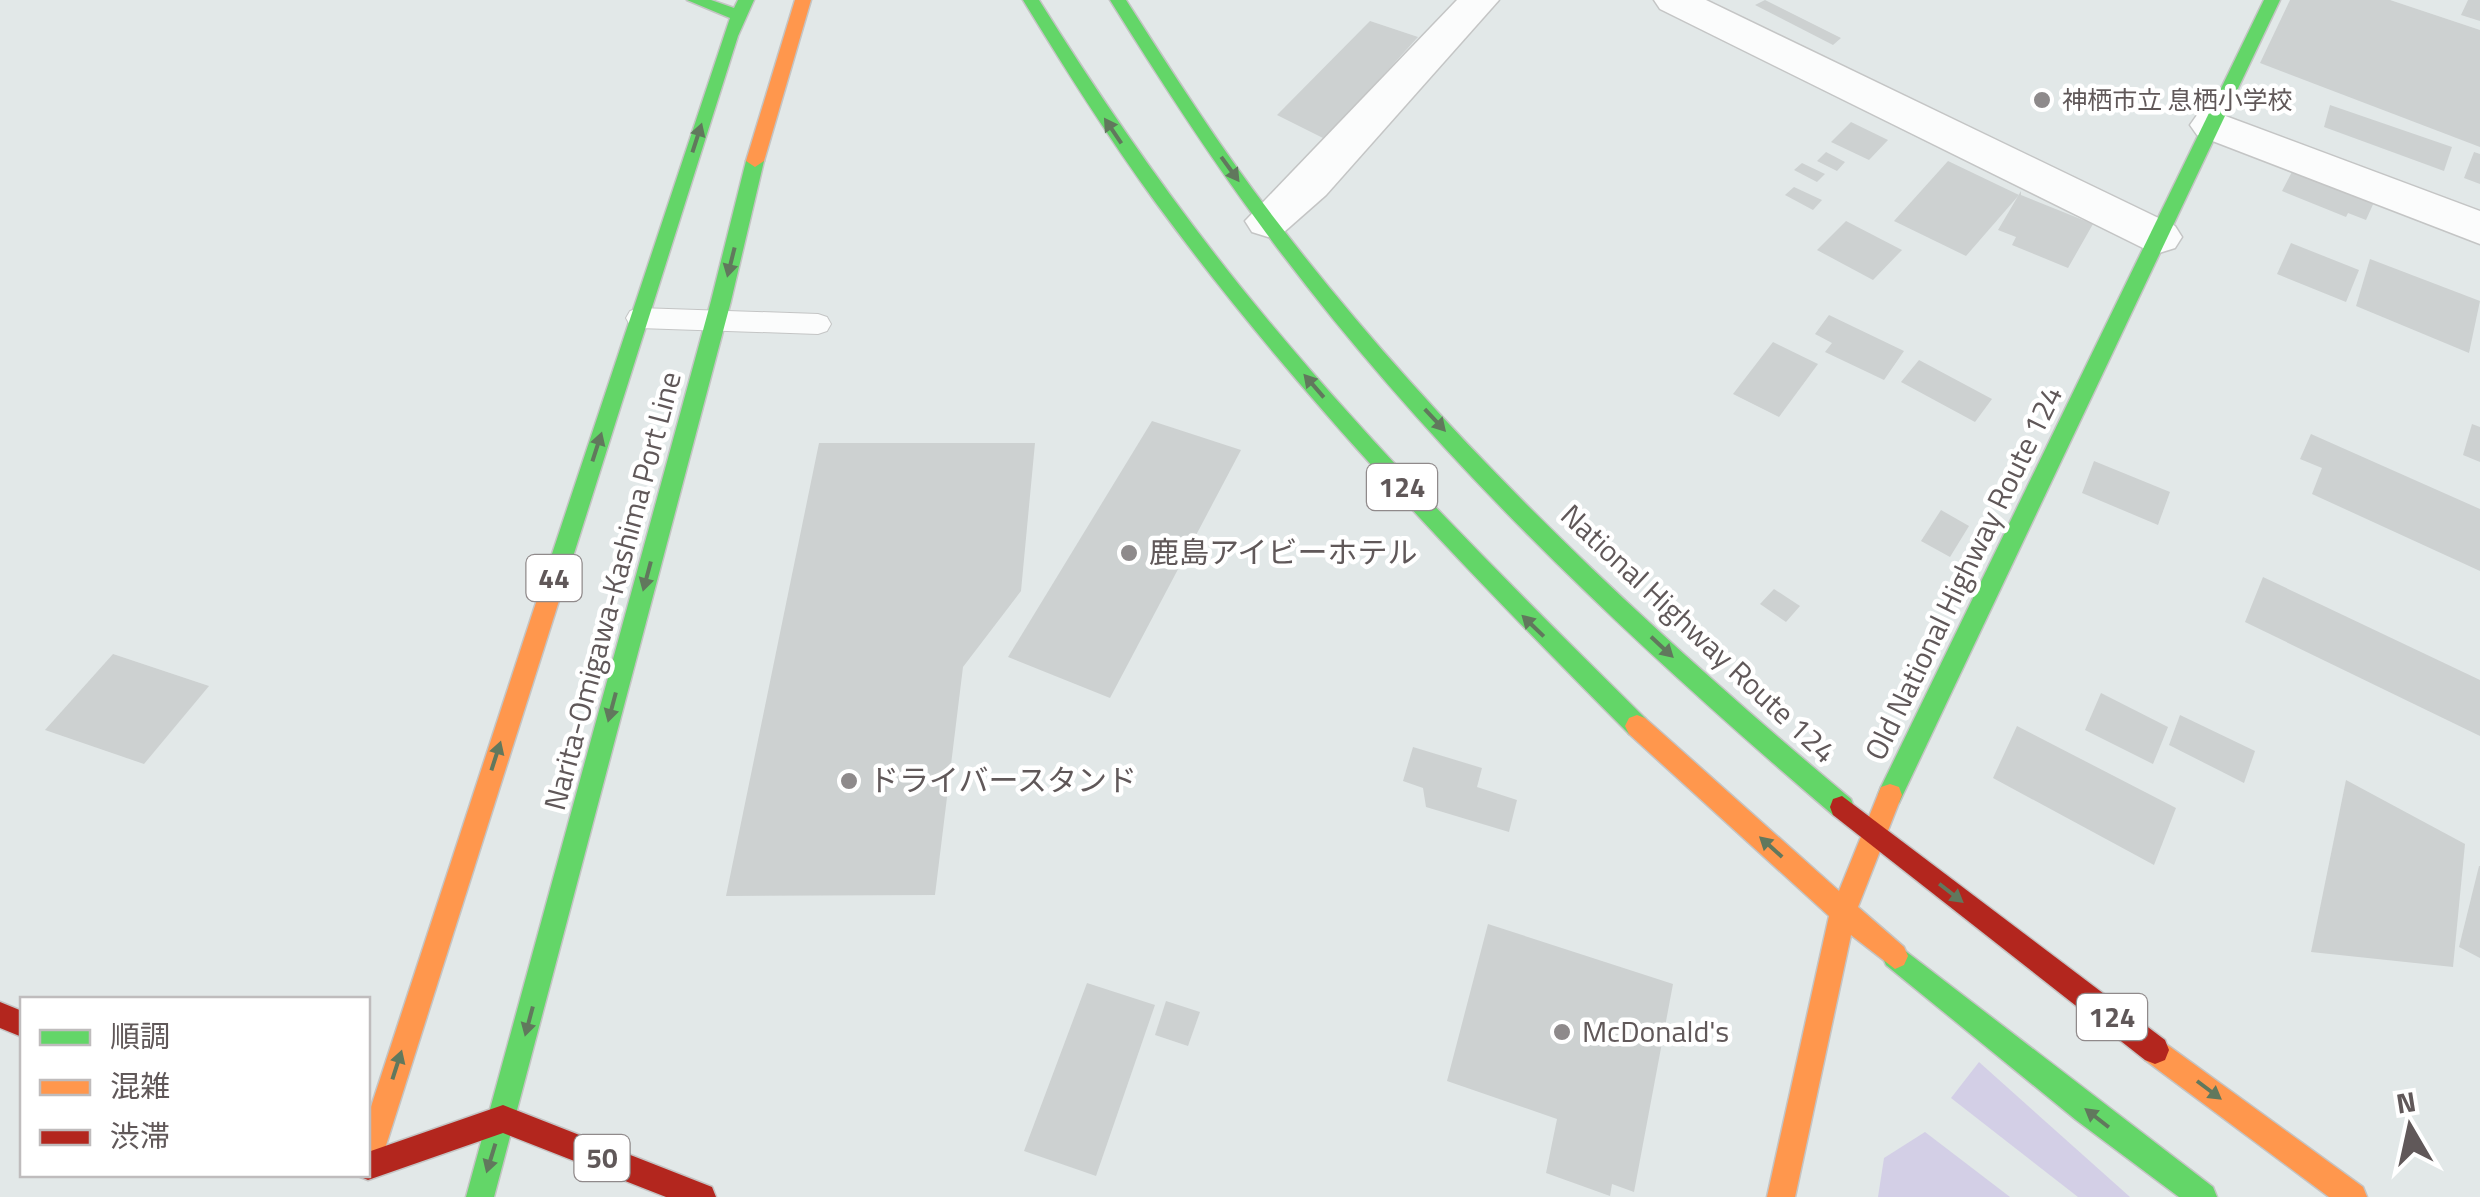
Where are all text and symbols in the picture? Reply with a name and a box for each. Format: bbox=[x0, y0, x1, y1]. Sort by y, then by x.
place label: 神栖市立 息栖小学校 bbox=[2062, 81, 2293, 119]
marker: 神栖市立 息栖小学校 bbox=[2031, 89, 2053, 111]
one-way arrow bbox=[1104, 117, 1123, 144]
one-way arrow bbox=[691, 122, 706, 152]
one-way arrow bbox=[1220, 155, 1239, 182]
one-way arrow bbox=[723, 247, 738, 278]
street label: Narita-Omigawa-Kashima Port Line bbox=[531, 366, 693, 815]
one-way arrow bbox=[1304, 374, 1326, 399]
street label: Old National Highway Route 124 bbox=[1852, 377, 2074, 768]
one-way arrow bbox=[1423, 408, 1446, 432]
one-way arrow bbox=[590, 431, 605, 461]
road number: 124 bbox=[1367, 464, 1437, 510]
street label: National Highway Route 124 bbox=[1550, 493, 1847, 774]
place label: 鹿島アイビーホテル bbox=[1149, 529, 1418, 575]
marker: 鹿島アイビーホテル bbox=[1118, 542, 1140, 564]
road number: 44 bbox=[526, 555, 582, 601]
one-way arrow bbox=[638, 561, 654, 592]
one-way arrow bbox=[1522, 615, 1546, 638]
one-way arrow bbox=[1649, 635, 1673, 658]
one-way arrow bbox=[604, 691, 620, 722]
one-way arrow bbox=[489, 740, 504, 770]
place label: ドライバースタンド bbox=[869, 757, 1137, 803]
marker: ドライバースタンド bbox=[838, 770, 860, 792]
one-way arrow bbox=[1759, 837, 1784, 859]
one-way arrow bbox=[1938, 882, 1963, 903]
road number: 124 bbox=[2077, 994, 2147, 1040]
legend bbox=[20, 997, 370, 1177]
one-way arrow bbox=[521, 1006, 536, 1037]
place label: McDonald's bbox=[1582, 1008, 1729, 1054]
text: 順調 bbox=[110, 1013, 170, 1059]
marker: McDonald's bbox=[1551, 1021, 1573, 1043]
one-way arrow bbox=[391, 1050, 406, 1080]
text: 混雑 bbox=[110, 1063, 170, 1109]
north arrow bbox=[2360, 1077, 2460, 1177]
text: N bbox=[2393, 1079, 2419, 1125]
one-way arrow bbox=[2196, 1080, 2222, 1100]
one-way arrow bbox=[2084, 1108, 2110, 1129]
text: 渋滞 bbox=[110, 1113, 170, 1159]
road number: 50 bbox=[574, 1135, 630, 1181]
one-way arrow bbox=[483, 1143, 498, 1174]

